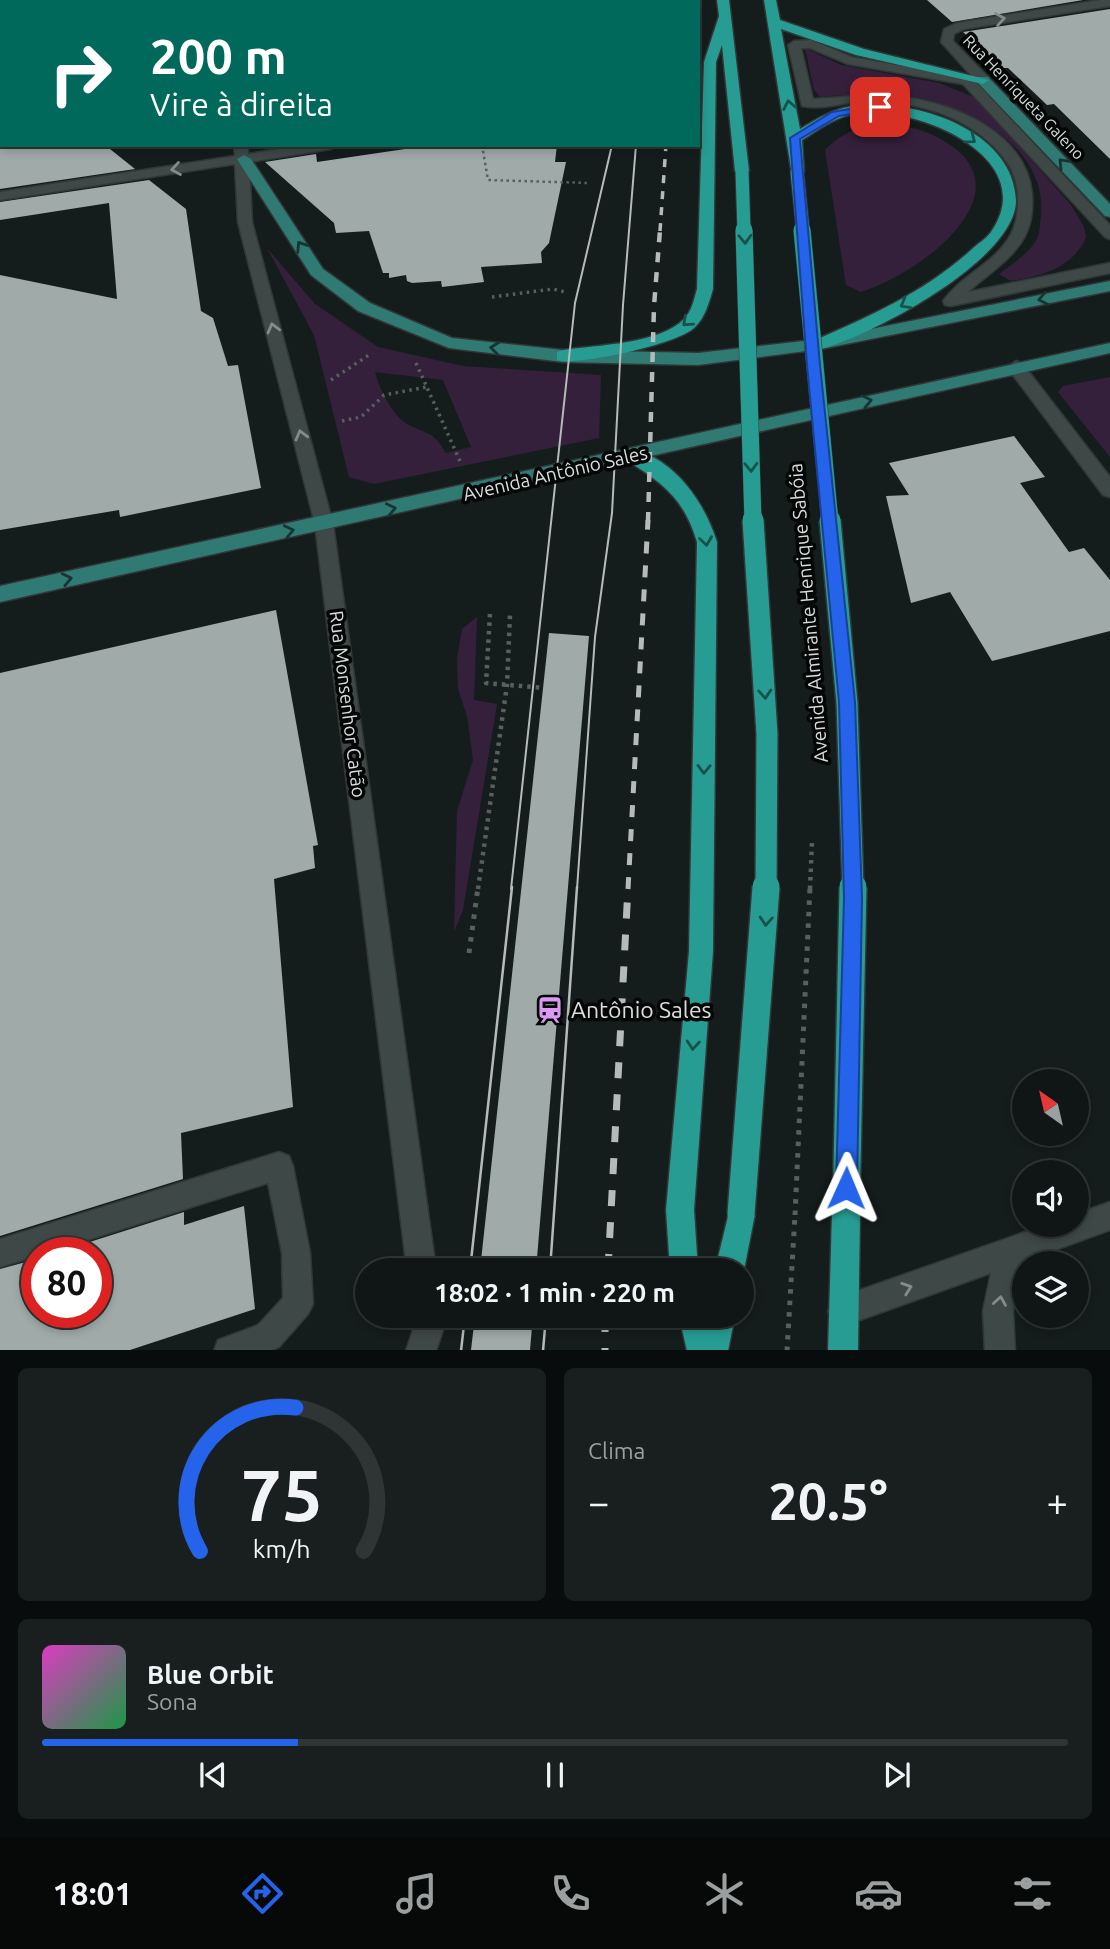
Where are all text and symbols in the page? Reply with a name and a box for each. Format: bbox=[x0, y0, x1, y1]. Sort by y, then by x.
one-way arrow bbox=[994, 12, 1006, 27]
icon: right bbox=[35, 28, 126, 119]
text: 200 m bbox=[150, 28, 287, 83]
street label: Rua Henriqueta Galeno bbox=[960, 31, 1088, 163]
pin bbox=[850, 77, 910, 137]
text: Vire à direita bbox=[150, 86, 333, 122]
icon: arrive bbox=[861, 88, 899, 126]
one-way arrow bbox=[782, 99, 797, 111]
one-way arrow bbox=[964, 130, 976, 143]
one-way arrow bbox=[1058, 159, 1071, 172]
one-way arrow bbox=[170, 161, 182, 176]
one-way arrow bbox=[737, 234, 752, 245]
one-way arrow bbox=[296, 241, 309, 254]
one-way arrow bbox=[1037, 291, 1049, 306]
one-way arrow bbox=[900, 296, 913, 309]
one-way arrow bbox=[682, 314, 695, 326]
one-way arrow bbox=[267, 322, 281, 334]
one-way arrow bbox=[489, 341, 500, 356]
one-way arrow bbox=[861, 395, 873, 410]
one-way arrow bbox=[295, 430, 309, 442]
street label: Avenida Antônio Sales bbox=[461, 441, 649, 505]
one-way arrow bbox=[744, 462, 759, 473]
street label: Avenida Almirante Henrique Sabóia bbox=[784, 462, 832, 764]
one-way arrow bbox=[385, 503, 397, 518]
one-way arrow bbox=[283, 525, 295, 540]
one-way arrow bbox=[698, 535, 713, 547]
one-way arrow bbox=[61, 573, 73, 588]
street label: Rua Monsenhor Catão bbox=[326, 609, 370, 799]
one-way arrow bbox=[757, 689, 772, 700]
one-way arrow bbox=[696, 764, 712, 774]
one-way arrow bbox=[758, 916, 773, 927]
station icon: Antônio Sales bbox=[535, 995, 565, 1025]
place label: Antônio Sales bbox=[571, 997, 712, 1022]
one-way arrow bbox=[686, 1039, 701, 1050]
north arrow bbox=[1012, 1069, 1088, 1146]
map controls bbox=[1012, 1069, 1089, 1328]
position arrow bbox=[809, 1151, 883, 1225]
button: sound bbox=[1012, 1160, 1089, 1237]
speed limit sign: 80 bbox=[21, 1237, 112, 1328]
button: layers bbox=[1012, 1251, 1089, 1328]
text: 18:02 · 1 min · 220 m bbox=[434, 1278, 675, 1307]
one-way arrow bbox=[901, 1282, 913, 1296]
one-way arrow bbox=[992, 1295, 1007, 1307]
text: Clima bbox=[588, 1438, 645, 1463]
text: 75 bbox=[241, 1453, 323, 1535]
text: 20.5° bbox=[768, 1472, 888, 1530]
text: − bbox=[588, 1481, 609, 1523]
text: + bbox=[1047, 1481, 1068, 1523]
text: km/h bbox=[253, 1534, 311, 1562]
text: Blue Orbit bbox=[147, 1660, 274, 1689]
text: Sona bbox=[147, 1689, 197, 1714]
icon: previous bbox=[194, 1756, 232, 1794]
icon: pause bbox=[536, 1756, 574, 1794]
icon: next bbox=[878, 1756, 916, 1794]
icon: directions bbox=[238, 1869, 287, 1918]
icon: music bbox=[392, 1869, 441, 1918]
icon: phone bbox=[546, 1869, 595, 1918]
icon: climate bbox=[700, 1869, 749, 1918]
icon: car bbox=[854, 1869, 903, 1918]
icon: filters bbox=[1008, 1869, 1057, 1918]
text: 18:01 bbox=[53, 1875, 133, 1911]

